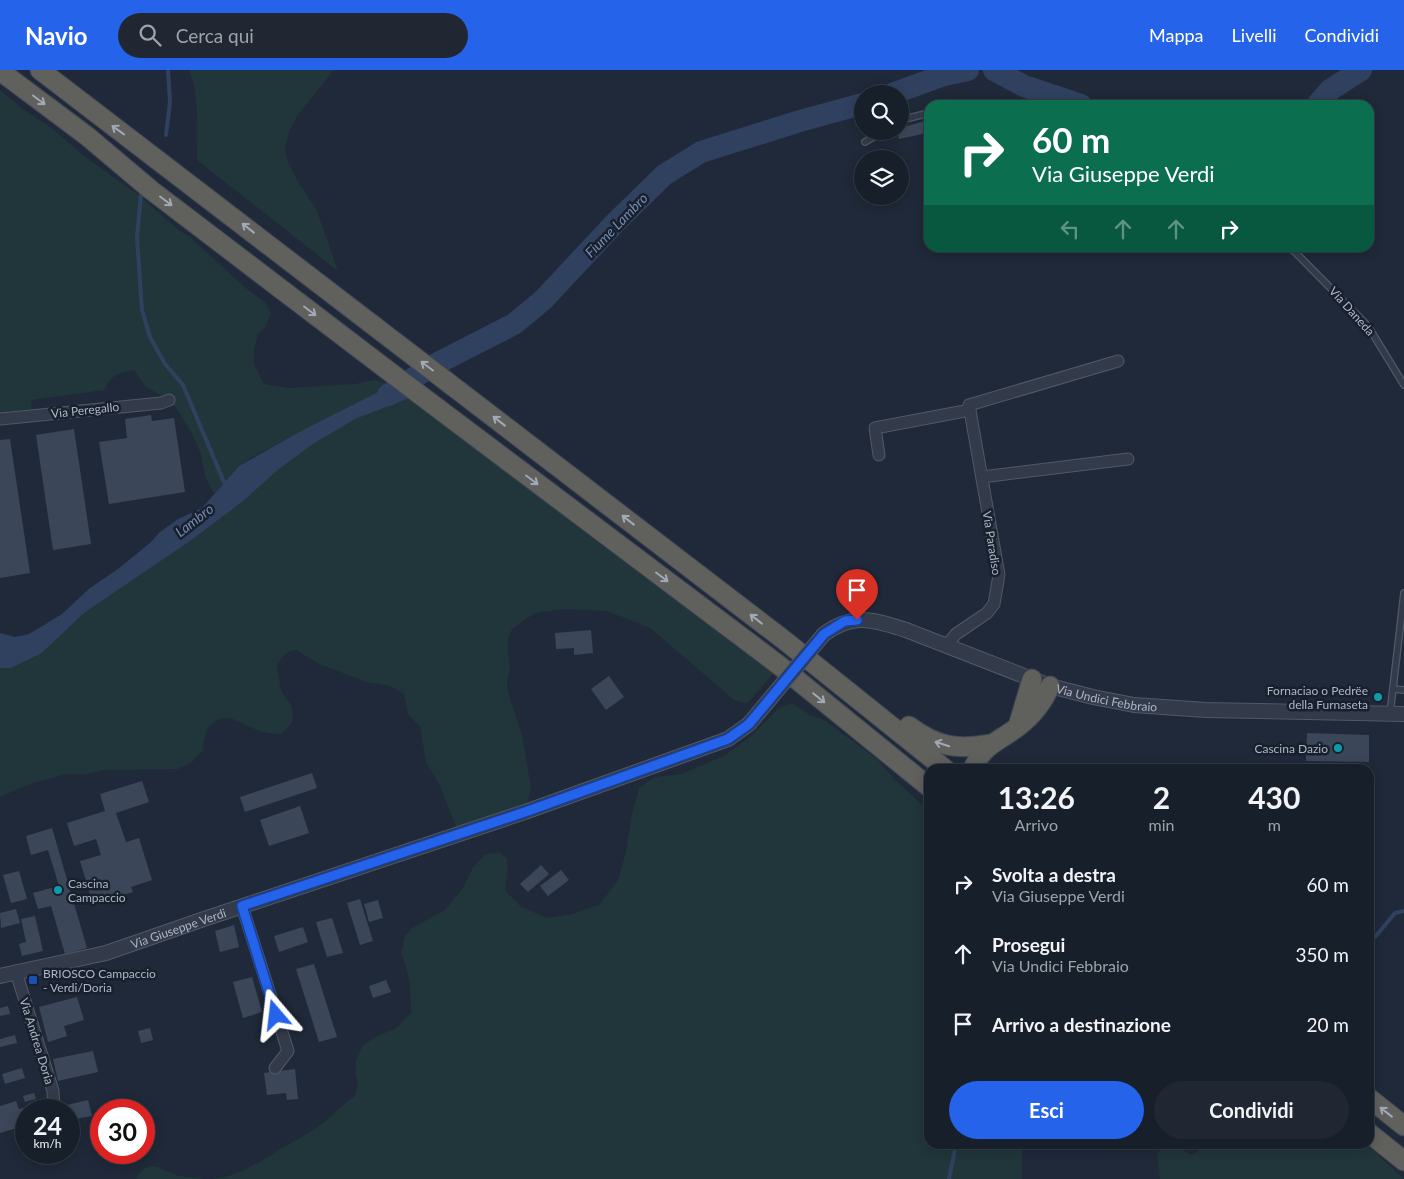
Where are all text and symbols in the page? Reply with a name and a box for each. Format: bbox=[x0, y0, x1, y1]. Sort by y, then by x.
search box bbox=[118, 13, 468, 58]
text: Navio bbox=[25, 21, 88, 50]
icon: search bbox=[136, 21, 164, 49]
text: Cerca qui bbox=[176, 24, 254, 47]
text: Mappa bbox=[1149, 24, 1204, 46]
text: Livelli bbox=[1232, 24, 1276, 46]
text: Condividi bbox=[1304, 24, 1379, 46]
map controls bbox=[854, 85, 909, 205]
button: search bbox=[854, 85, 909, 140]
one-way arrow bbox=[32, 95, 45, 106]
text: 60 m bbox=[1032, 118, 1110, 160]
icon: right bbox=[949, 120, 1014, 185]
one-way arrow bbox=[111, 125, 125, 135]
button: layers bbox=[854, 150, 909, 205]
text: Via Giuseppe Verdi bbox=[1032, 160, 1215, 187]
water label: Fiume Lambro bbox=[581, 189, 651, 261]
one-way arrow bbox=[160, 196, 173, 207]
icon: left bbox=[1056, 215, 1084, 243]
icon: ahead bbox=[1109, 215, 1137, 243]
icon: ahead bbox=[1162, 215, 1190, 243]
icon: right bbox=[1215, 215, 1243, 243]
one-way arrow bbox=[241, 223, 254, 234]
street label: Via Daneda bbox=[1326, 283, 1378, 339]
one-way arrow bbox=[303, 306, 317, 316]
one-way arrow bbox=[420, 361, 434, 371]
street label: Via Peregallo bbox=[50, 399, 120, 421]
one-way arrow bbox=[492, 416, 506, 426]
one-way arrow bbox=[525, 474, 538, 485]
water label: Lambro bbox=[172, 500, 216, 540]
street label: Via Paradiso bbox=[980, 510, 1005, 576]
one-way arrow bbox=[621, 514, 634, 525]
pin bbox=[836, 569, 878, 620]
one-way arrow bbox=[655, 572, 668, 583]
icon: arrive bbox=[843, 576, 871, 604]
one-way arrow bbox=[750, 613, 763, 624]
street label: Via Undici Febbraio bbox=[1055, 680, 1158, 714]
place label: Fornaciao o Pedrëe della Furnaseta bbox=[1267, 683, 1368, 712]
marker: Fornaciao o Pedrëe della Furnaseta bbox=[1372, 691, 1384, 703]
one-way arrow bbox=[812, 692, 825, 703]
one-way arrow bbox=[934, 739, 950, 749]
place label: Cascina Dazio bbox=[1254, 741, 1328, 756]
marker: Cascina Dazio bbox=[1332, 742, 1344, 754]
text: 13:26 bbox=[998, 779, 1075, 815]
text: 2 bbox=[1153, 779, 1170, 815]
text: 430 bbox=[1248, 779, 1300, 815]
text: Arrivo bbox=[1015, 815, 1058, 834]
text: min bbox=[1149, 815, 1175, 834]
text: m bbox=[1268, 815, 1281, 834]
text: Svolta a destra bbox=[992, 863, 1116, 886]
icon: right bbox=[949, 870, 977, 898]
text: 60 m bbox=[1306, 873, 1349, 896]
place label: Cascina Campaccio bbox=[68, 876, 126, 905]
marker: Cascina Campaccio bbox=[52, 884, 64, 896]
text: Via Giuseppe Verdi bbox=[992, 886, 1125, 905]
street label: Via Giuseppe Verdi bbox=[129, 905, 228, 951]
text: Prosegui bbox=[992, 933, 1065, 956]
icon: ahead bbox=[949, 940, 977, 968]
text: 350 m bbox=[1295, 943, 1349, 966]
text: Via Undici Febbraio bbox=[992, 956, 1129, 975]
place label: BRIOSCO Campaccio - Verdi/Doria bbox=[43, 966, 156, 995]
marker: BRIOSCO Campaccio - Verdi/Doria bbox=[27, 974, 39, 986]
position arrow bbox=[249, 988, 301, 1040]
street label: Via Andrea Doria bbox=[17, 996, 57, 1086]
icon: arrive bbox=[949, 1010, 977, 1038]
text: Arrivo a destinazione bbox=[992, 1013, 1171, 1036]
text: 20 m bbox=[1306, 1013, 1349, 1036]
button: Esci bbox=[949, 1081, 1144, 1139]
button: Condividi bbox=[1154, 1081, 1349, 1139]
speed limit sign: 30 bbox=[90, 1099, 155, 1164]
one-way arrow bbox=[1379, 1107, 1393, 1117]
text: 24 bbox=[33, 1110, 62, 1140]
text: km/h bbox=[33, 1136, 62, 1151]

